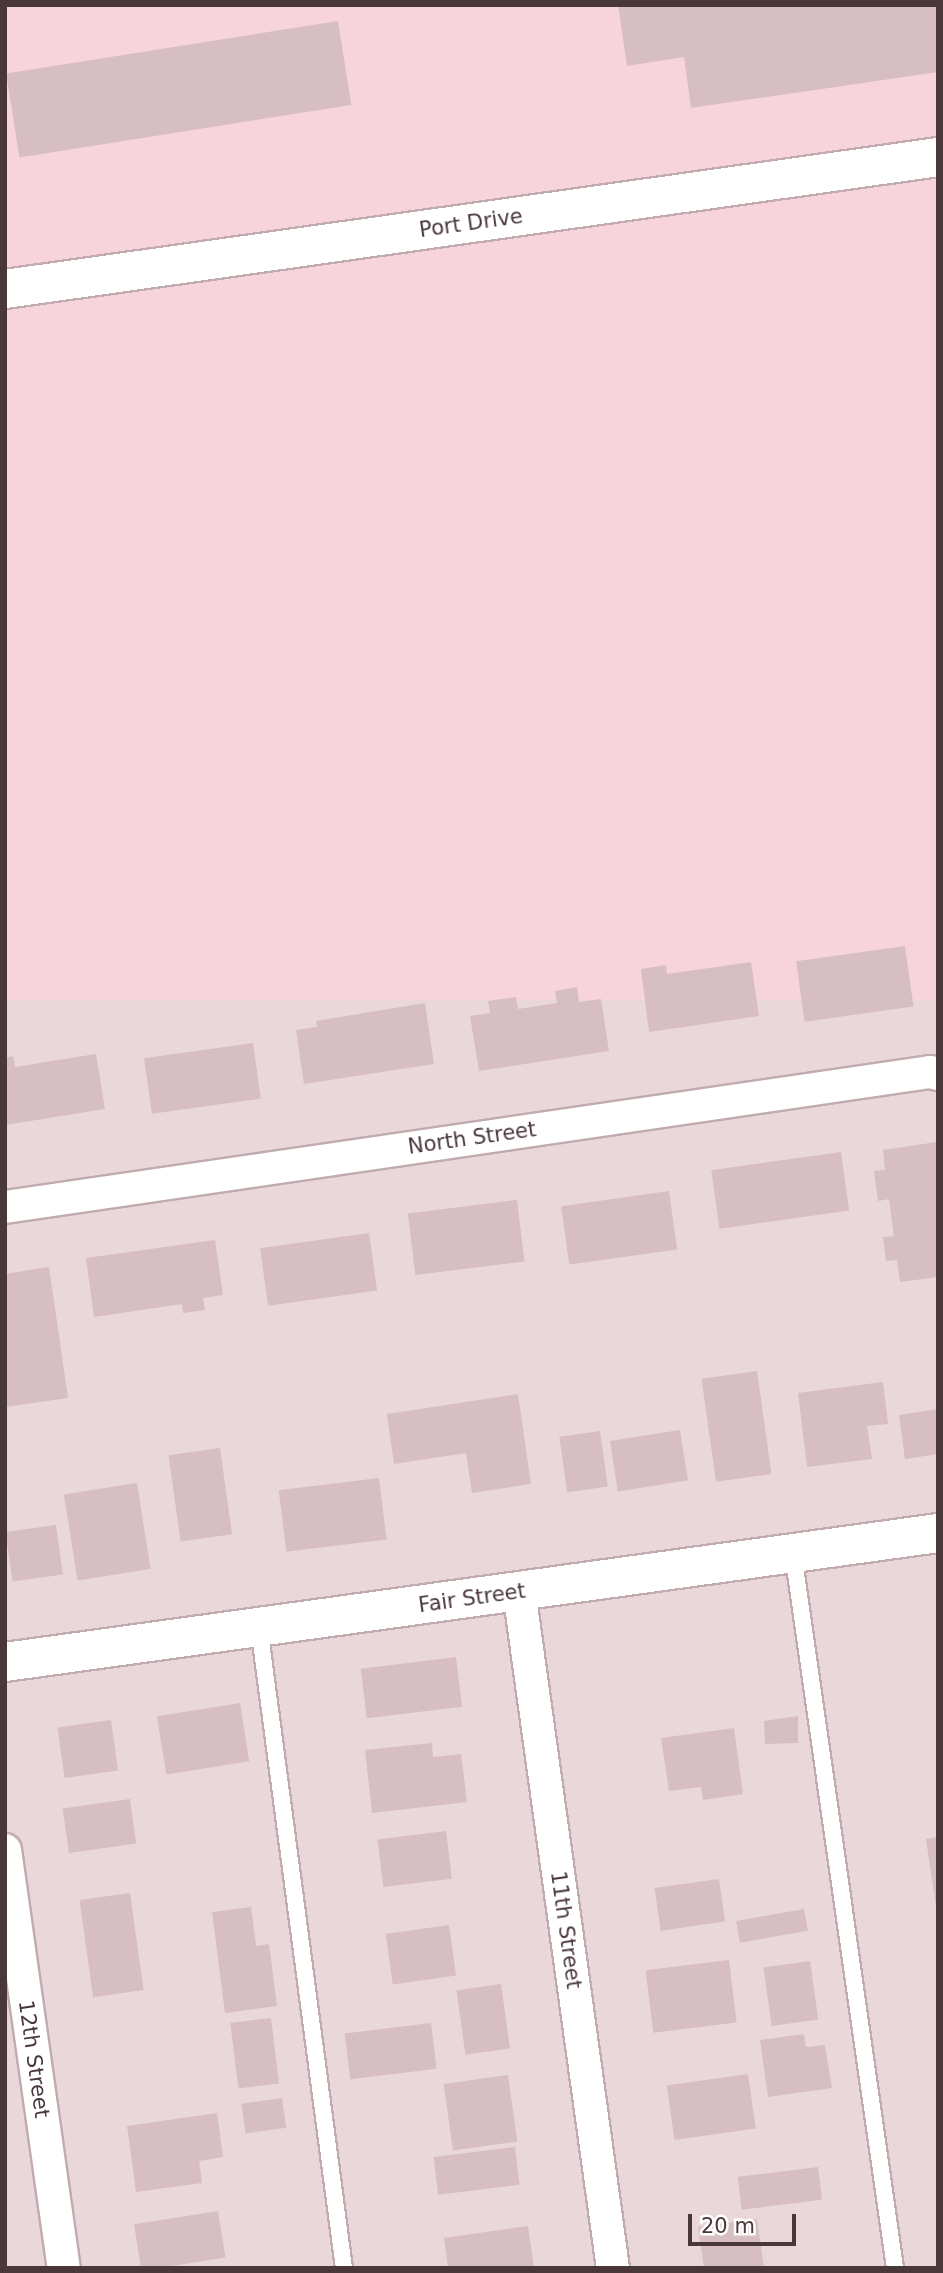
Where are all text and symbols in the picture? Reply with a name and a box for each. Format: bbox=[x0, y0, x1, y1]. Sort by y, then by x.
street label: Port Drive bbox=[418, 203, 524, 243]
street label: North Street bbox=[406, 1117, 538, 1159]
street label: Fair Street bbox=[417, 1578, 527, 1618]
street label: 11th Street bbox=[545, 1869, 587, 1991]
street label: 12th Street bbox=[13, 1998, 55, 2120]
scale bar bbox=[691, 2200, 800, 2244]
text: 20 m bbox=[701, 2214, 755, 2238]

